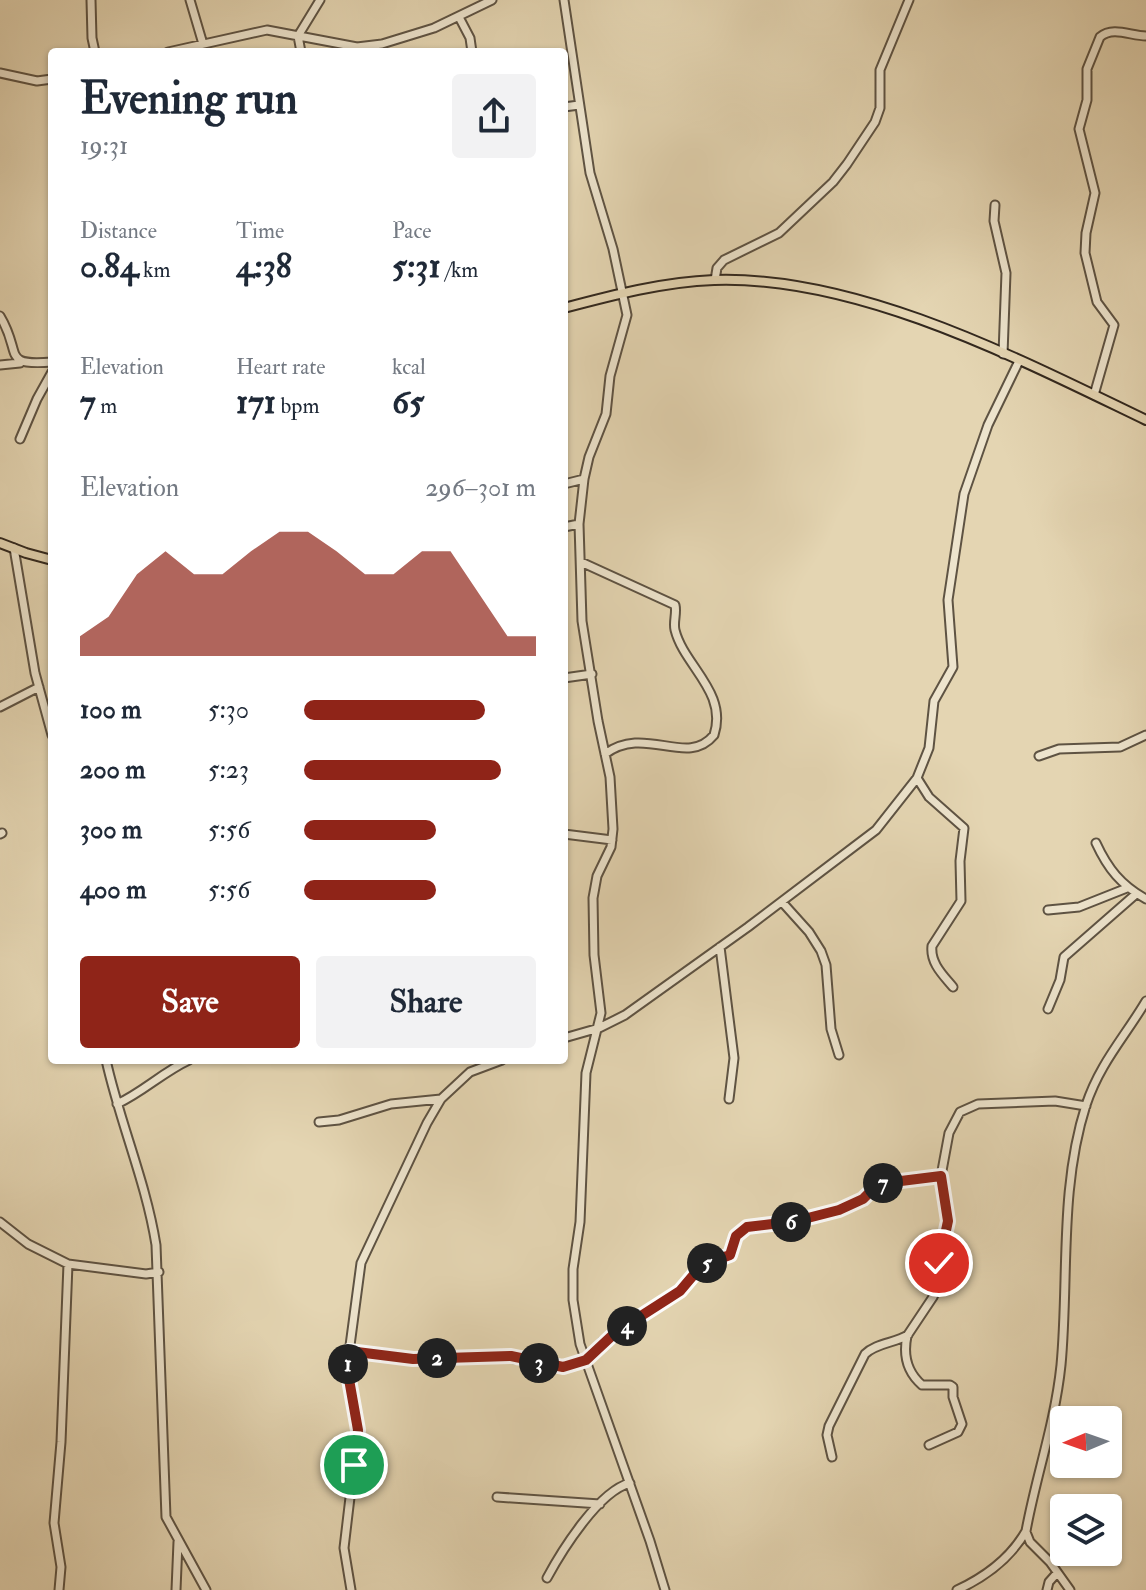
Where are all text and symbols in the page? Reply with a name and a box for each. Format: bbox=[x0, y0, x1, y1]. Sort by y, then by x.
text: Evening run bbox=[80, 72, 298, 127]
button: share bbox=[452, 74, 536, 158]
text: 19:31 bbox=[80, 130, 128, 162]
text: Distance bbox=[80, 217, 157, 245]
text: Time bbox=[236, 217, 284, 245]
text: Pace bbox=[392, 217, 431, 245]
text: 0.84 bbox=[80, 245, 138, 288]
text: 4:38 bbox=[236, 245, 292, 288]
text: 5:31 bbox=[392, 245, 441, 288]
text: km bbox=[138, 256, 171, 284]
text: /km bbox=[441, 256, 478, 284]
text: Elevation bbox=[80, 353, 164, 381]
text: Heart rate bbox=[236, 353, 326, 381]
text: kcal bbox=[392, 353, 426, 381]
text: 7 bbox=[80, 381, 96, 424]
text: 171 bbox=[236, 381, 276, 424]
text: 65 bbox=[392, 381, 424, 424]
text: m bbox=[96, 392, 117, 420]
text: bpm bbox=[276, 392, 320, 420]
text: Elevation bbox=[80, 472, 179, 504]
text: 296–301 m bbox=[425, 472, 536, 504]
text: 100 m bbox=[80, 694, 141, 726]
text: 5:30 bbox=[208, 694, 249, 726]
text: 200 m bbox=[80, 754, 145, 786]
text: 5:23 bbox=[208, 754, 249, 786]
text: 300 m bbox=[80, 814, 142, 846]
text: 5:56 bbox=[208, 814, 250, 846]
text: 400 m bbox=[80, 874, 146, 906]
text: 5:56 bbox=[208, 874, 250, 906]
button: Save bbox=[80, 956, 300, 1048]
button: Share bbox=[316, 956, 536, 1048]
pin: 7 bbox=[863, 1163, 903, 1203]
text: 7 bbox=[878, 1169, 888, 1197]
pin: 6 bbox=[771, 1202, 811, 1242]
text: 6 bbox=[785, 1208, 797, 1236]
pin bbox=[905, 1229, 973, 1297]
icon: check bbox=[917, 1241, 961, 1285]
pin: 5 bbox=[687, 1243, 727, 1283]
text: 5 bbox=[702, 1249, 712, 1277]
pin: 4 bbox=[607, 1306, 647, 1346]
text: 4 bbox=[621, 1312, 633, 1340]
pin: 2 bbox=[417, 1338, 457, 1378]
pin: 3 bbox=[519, 1343, 559, 1383]
pin: 1 bbox=[328, 1344, 368, 1384]
text: 2 bbox=[431, 1344, 443, 1372]
text: 3 bbox=[535, 1349, 543, 1377]
text: 1 bbox=[344, 1350, 352, 1378]
north arrow bbox=[1050, 1406, 1122, 1478]
map controls bbox=[1050, 1406, 1122, 1566]
pin bbox=[320, 1431, 388, 1499]
icon: arrive bbox=[332, 1443, 376, 1487]
button: layers bbox=[1050, 1494, 1122, 1566]

